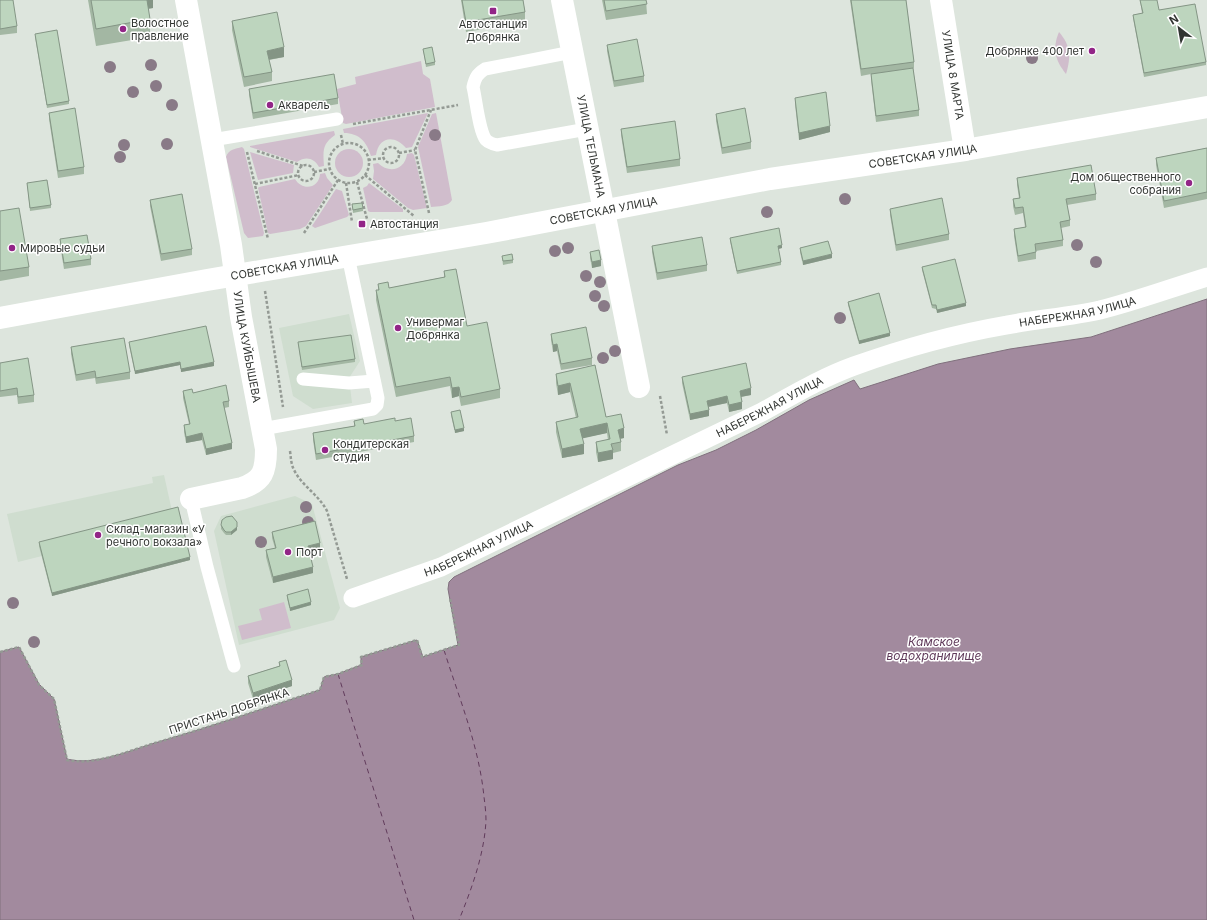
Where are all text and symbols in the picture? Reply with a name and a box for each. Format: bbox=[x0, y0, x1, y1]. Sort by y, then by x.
marker: Автостанция Добрянка bbox=[488, 6, 498, 16]
north arrow bbox=[1159, 8, 1199, 48]
text: N bbox=[1167, 11, 1181, 28]
place label: Волостное правление bbox=[131, 16, 189, 43]
place label: Автостанция Добрянка bbox=[459, 17, 527, 44]
marker: Волостное правление bbox=[118, 24, 128, 34]
street label: УЛИЦА 8 МАРТА bbox=[939, 29, 967, 121]
place label: Добрянке 400 лет bbox=[985, 44, 1085, 58]
marker: Добрянке 400 лет bbox=[1087, 46, 1097, 56]
street label: УЛИЦА ТЕЛЬМАНА bbox=[574, 94, 608, 199]
place label: Акварель bbox=[278, 98, 330, 112]
marker: Акварель bbox=[265, 100, 275, 110]
street label: СОВЕТСКАЯ УЛИЦА bbox=[868, 141, 978, 171]
place label: Дом общественного собрания bbox=[1070, 170, 1181, 197]
marker: Дом общественного собрания bbox=[1184, 178, 1194, 188]
street label: СОВЕТСКАЯ УЛИЦА bbox=[549, 193, 659, 228]
place label: Автостанция bbox=[370, 217, 439, 231]
marker: Автостанция bbox=[357, 219, 367, 229]
place label: Мировые судьи bbox=[20, 241, 105, 255]
marker: Мировые судьи bbox=[7, 243, 17, 253]
street label: СОВЕТСКАЯ УЛИЦА bbox=[229, 251, 340, 283]
street label: УЛИЦА КУЙБЫШЕВА bbox=[230, 290, 264, 404]
street label: НАБЕРЕЖНАЯ УЛИЦА bbox=[1018, 293, 1138, 330]
place label: Универмаг Добрянка bbox=[406, 315, 464, 342]
marker: Универмаг Добрянка bbox=[393, 323, 403, 333]
street label: НАБЕРЕЖНАЯ УЛИЦА bbox=[714, 373, 826, 440]
place label: Кондитерская студия bbox=[333, 437, 409, 464]
marker: Кондитерская студия bbox=[320, 445, 330, 455]
street label: НАБЕРЕЖНАЯ УЛИЦА bbox=[422, 517, 535, 579]
place label: Склад-магазин «У речного вокзала» bbox=[106, 522, 205, 549]
marker: Склад-магазин «У речного вокзала» bbox=[93, 530, 103, 540]
place label: Порт bbox=[296, 545, 324, 559]
marker: Порт bbox=[283, 547, 293, 557]
water label: Камское водохранилище bbox=[887, 634, 982, 663]
street label: ПРИСТАНЬ ДОБРЯНКА bbox=[167, 685, 291, 737]

